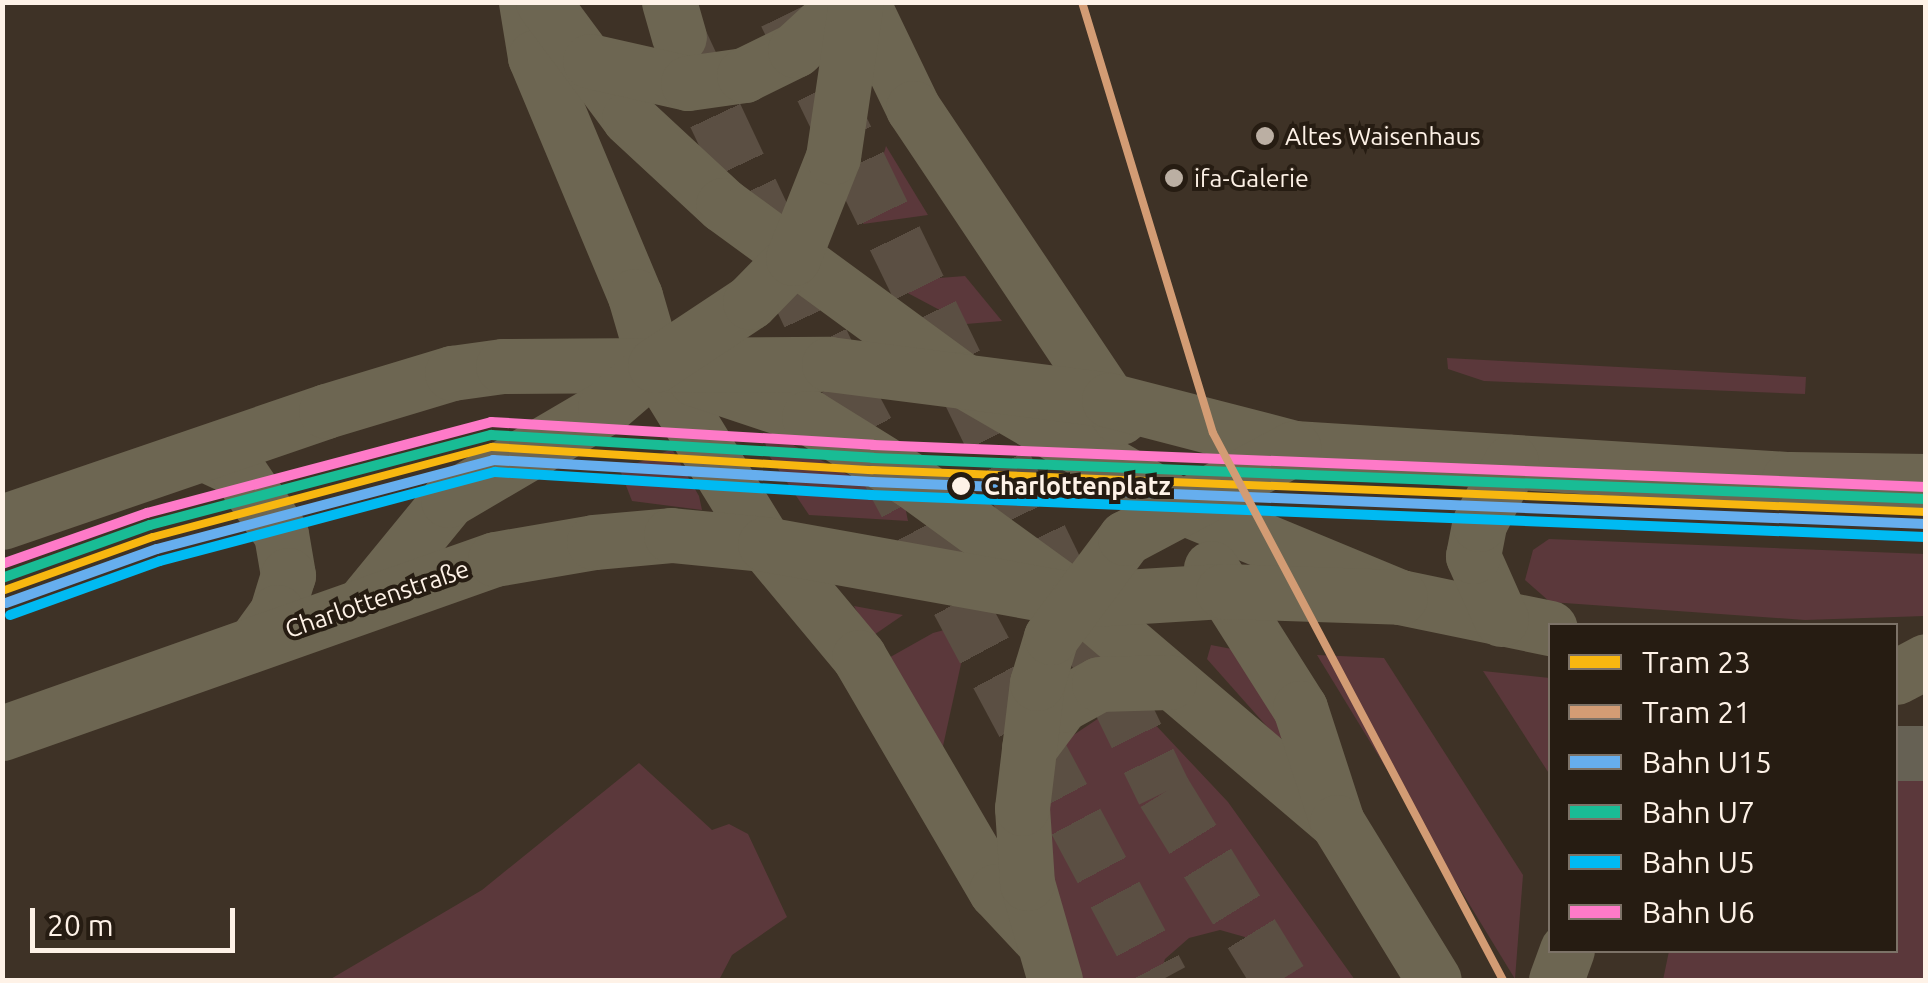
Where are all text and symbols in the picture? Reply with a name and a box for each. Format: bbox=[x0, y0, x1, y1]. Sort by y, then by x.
place label: Altes Waisenhaus bbox=[1285, 121, 1481, 151]
marker: Altes Waisenhaus bbox=[1254, 125, 1276, 147]
place label: ifa-Galerie bbox=[1194, 163, 1309, 193]
marker: ifa-Galerie bbox=[1163, 167, 1185, 189]
place label: Charlottenplatz bbox=[984, 471, 1171, 501]
marker: Charlottenplatz bbox=[948, 473, 974, 499]
street label: Charlottenstraße bbox=[281, 553, 473, 645]
legend bbox=[1548, 623, 1898, 953]
text: Tram 23 bbox=[1642, 645, 1751, 679]
text: Tram 21 bbox=[1642, 695, 1751, 729]
text: Bahn U15 bbox=[1642, 745, 1772, 779]
text: Bahn U7 bbox=[1642, 795, 1755, 829]
text: Bahn U5 bbox=[1642, 845, 1755, 879]
scale bar bbox=[35, 888, 240, 950]
text: Bahn U6 bbox=[1642, 895, 1755, 929]
text: 20 m bbox=[47, 908, 114, 942]

